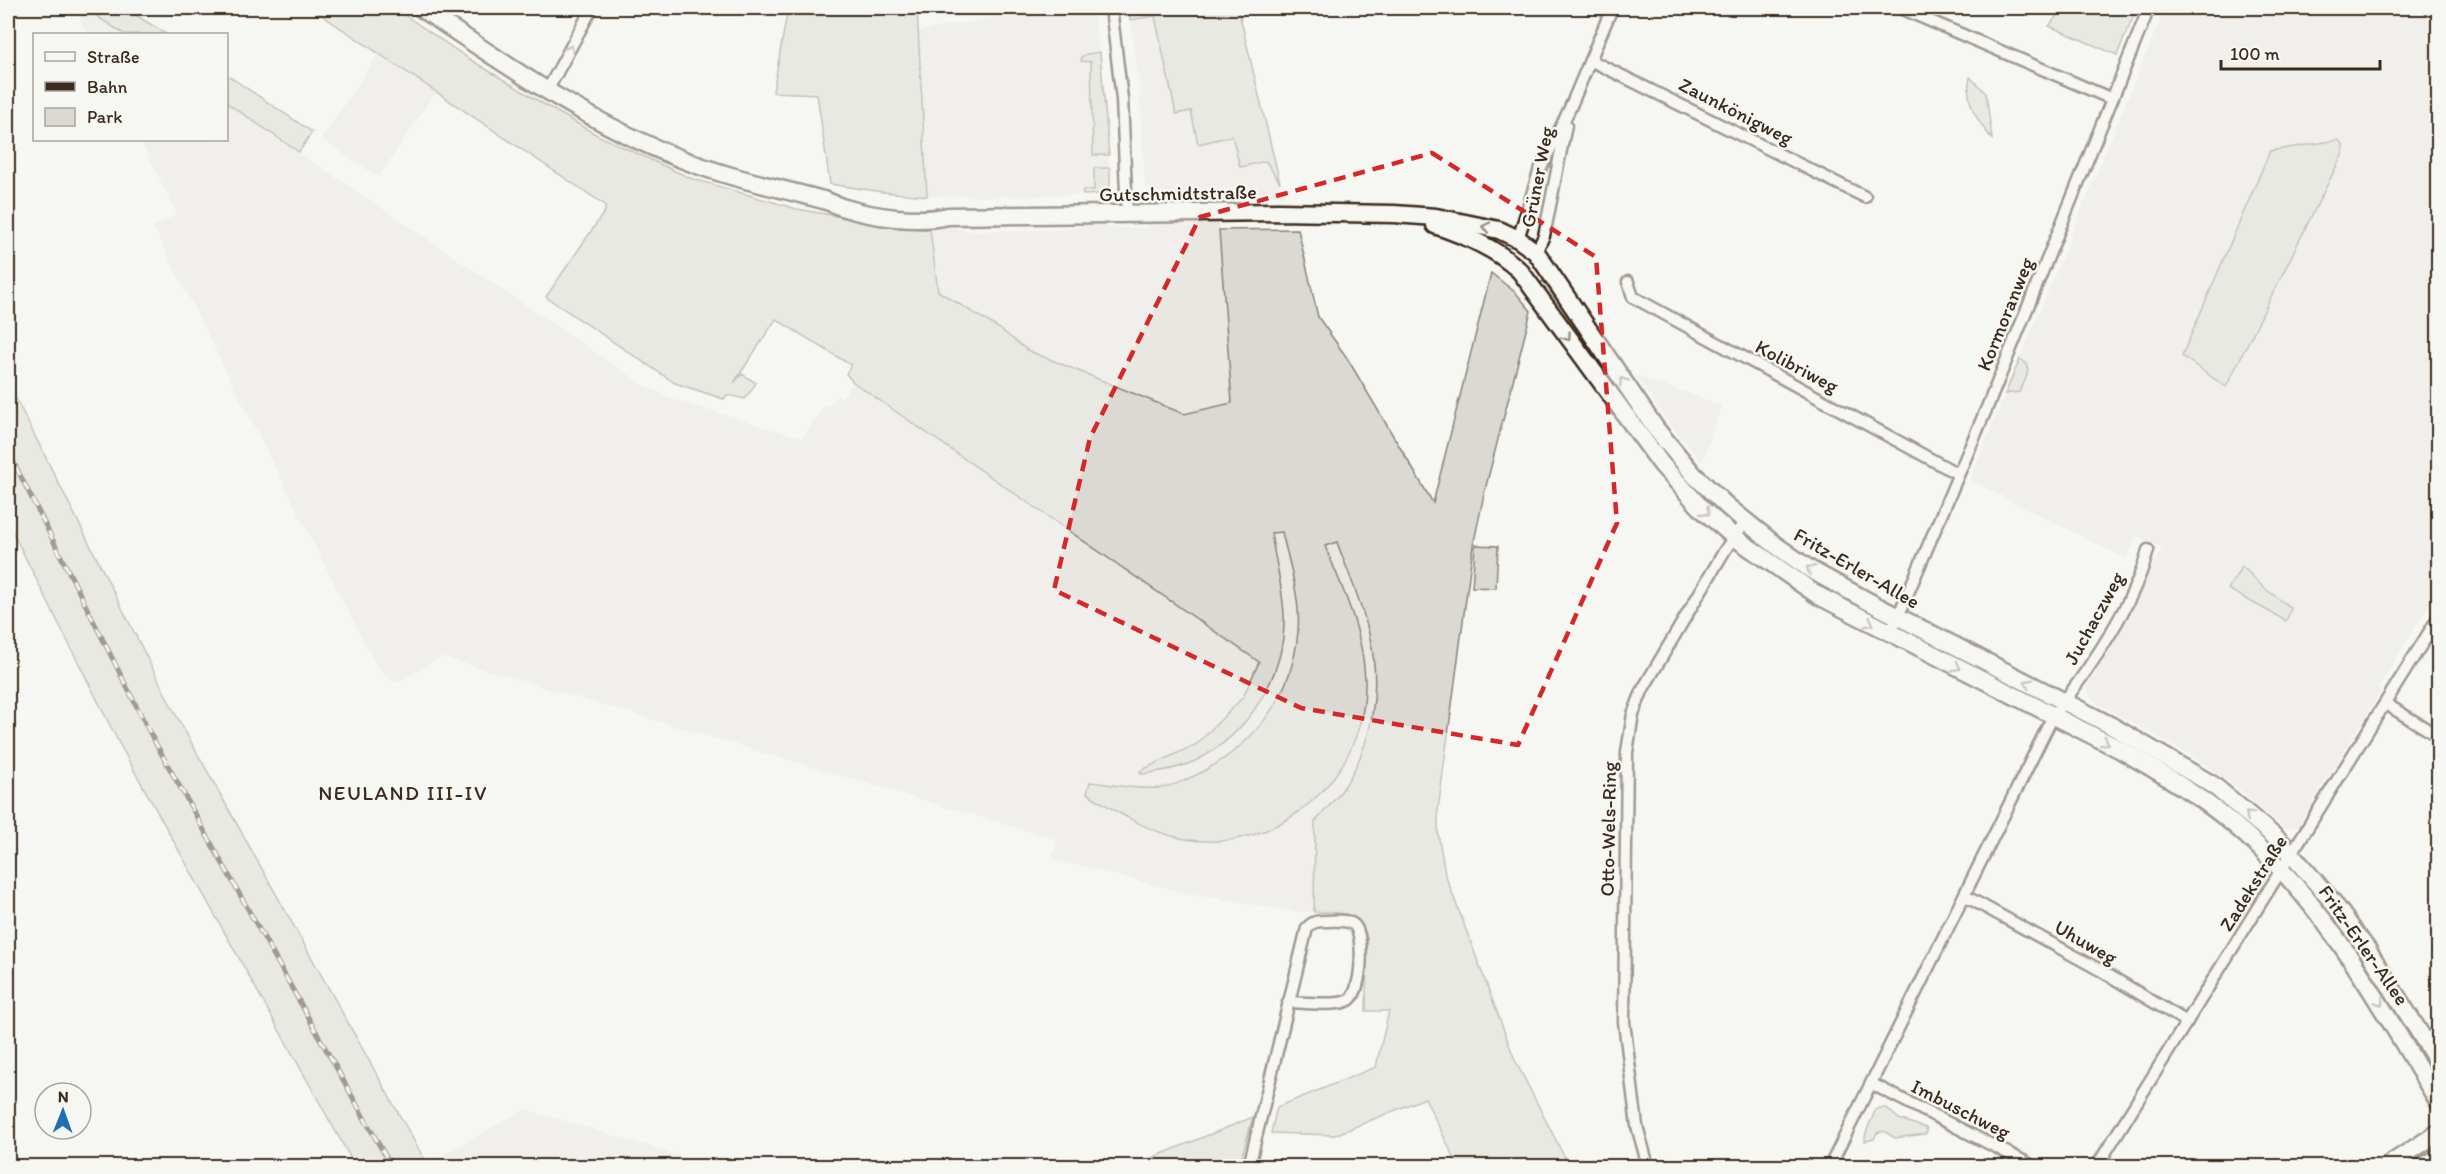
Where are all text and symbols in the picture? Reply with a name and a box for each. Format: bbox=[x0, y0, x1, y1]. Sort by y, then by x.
legend bbox=[33, 33, 228, 141]
scale bar bbox=[2221, 33, 2380, 71]
text: 100 m bbox=[2230, 43, 2280, 65]
one-way arrow bbox=[563, 45, 574, 55]
text: Straße bbox=[87, 46, 140, 68]
street label: Zaunkönigweg bbox=[1675, 72, 1798, 150]
text: Bahn bbox=[87, 76, 128, 98]
text: Park bbox=[87, 106, 122, 128]
street label: Grüner Weg bbox=[1515, 124, 1559, 230]
street label: Gutschmidtstraße bbox=[1099, 180, 1257, 206]
one-way arrow bbox=[1481, 221, 1491, 234]
street label: Kormoranweg bbox=[1971, 253, 2039, 374]
one-way arrow bbox=[1560, 330, 1571, 341]
street label: Kolibriweg bbox=[1751, 334, 1843, 398]
one-way arrow bbox=[1619, 377, 1630, 388]
one-way arrow bbox=[1699, 505, 1710, 516]
street label: Fritz-Erler-Allee bbox=[1790, 522, 1924, 614]
one-way arrow bbox=[1805, 565, 1816, 576]
street label: Juchaczweg bbox=[2059, 567, 2130, 669]
one-way arrow bbox=[1864, 615, 1875, 627]
one-way arrow bbox=[1950, 660, 1961, 671]
one-way arrow bbox=[2023, 679, 2034, 690]
one-way arrow bbox=[2099, 735, 2110, 747]
street label: Otto-Wels-Ring bbox=[1595, 760, 1621, 897]
district label: NEULAND III-IV bbox=[318, 780, 488, 805]
one-way arrow bbox=[2245, 811, 2256, 822]
street label: Zadekstraße bbox=[2214, 831, 2292, 935]
street label: Fritz-Erler-Allee bbox=[2314, 880, 2414, 1010]
street label: Uhuweg bbox=[2050, 914, 2122, 970]
one-way arrow bbox=[2372, 996, 2384, 1006]
street label: Imbuschweg bbox=[1908, 1074, 2015, 1144]
north arrow bbox=[33, 1081, 93, 1141]
text: N bbox=[58, 1087, 69, 1106]

